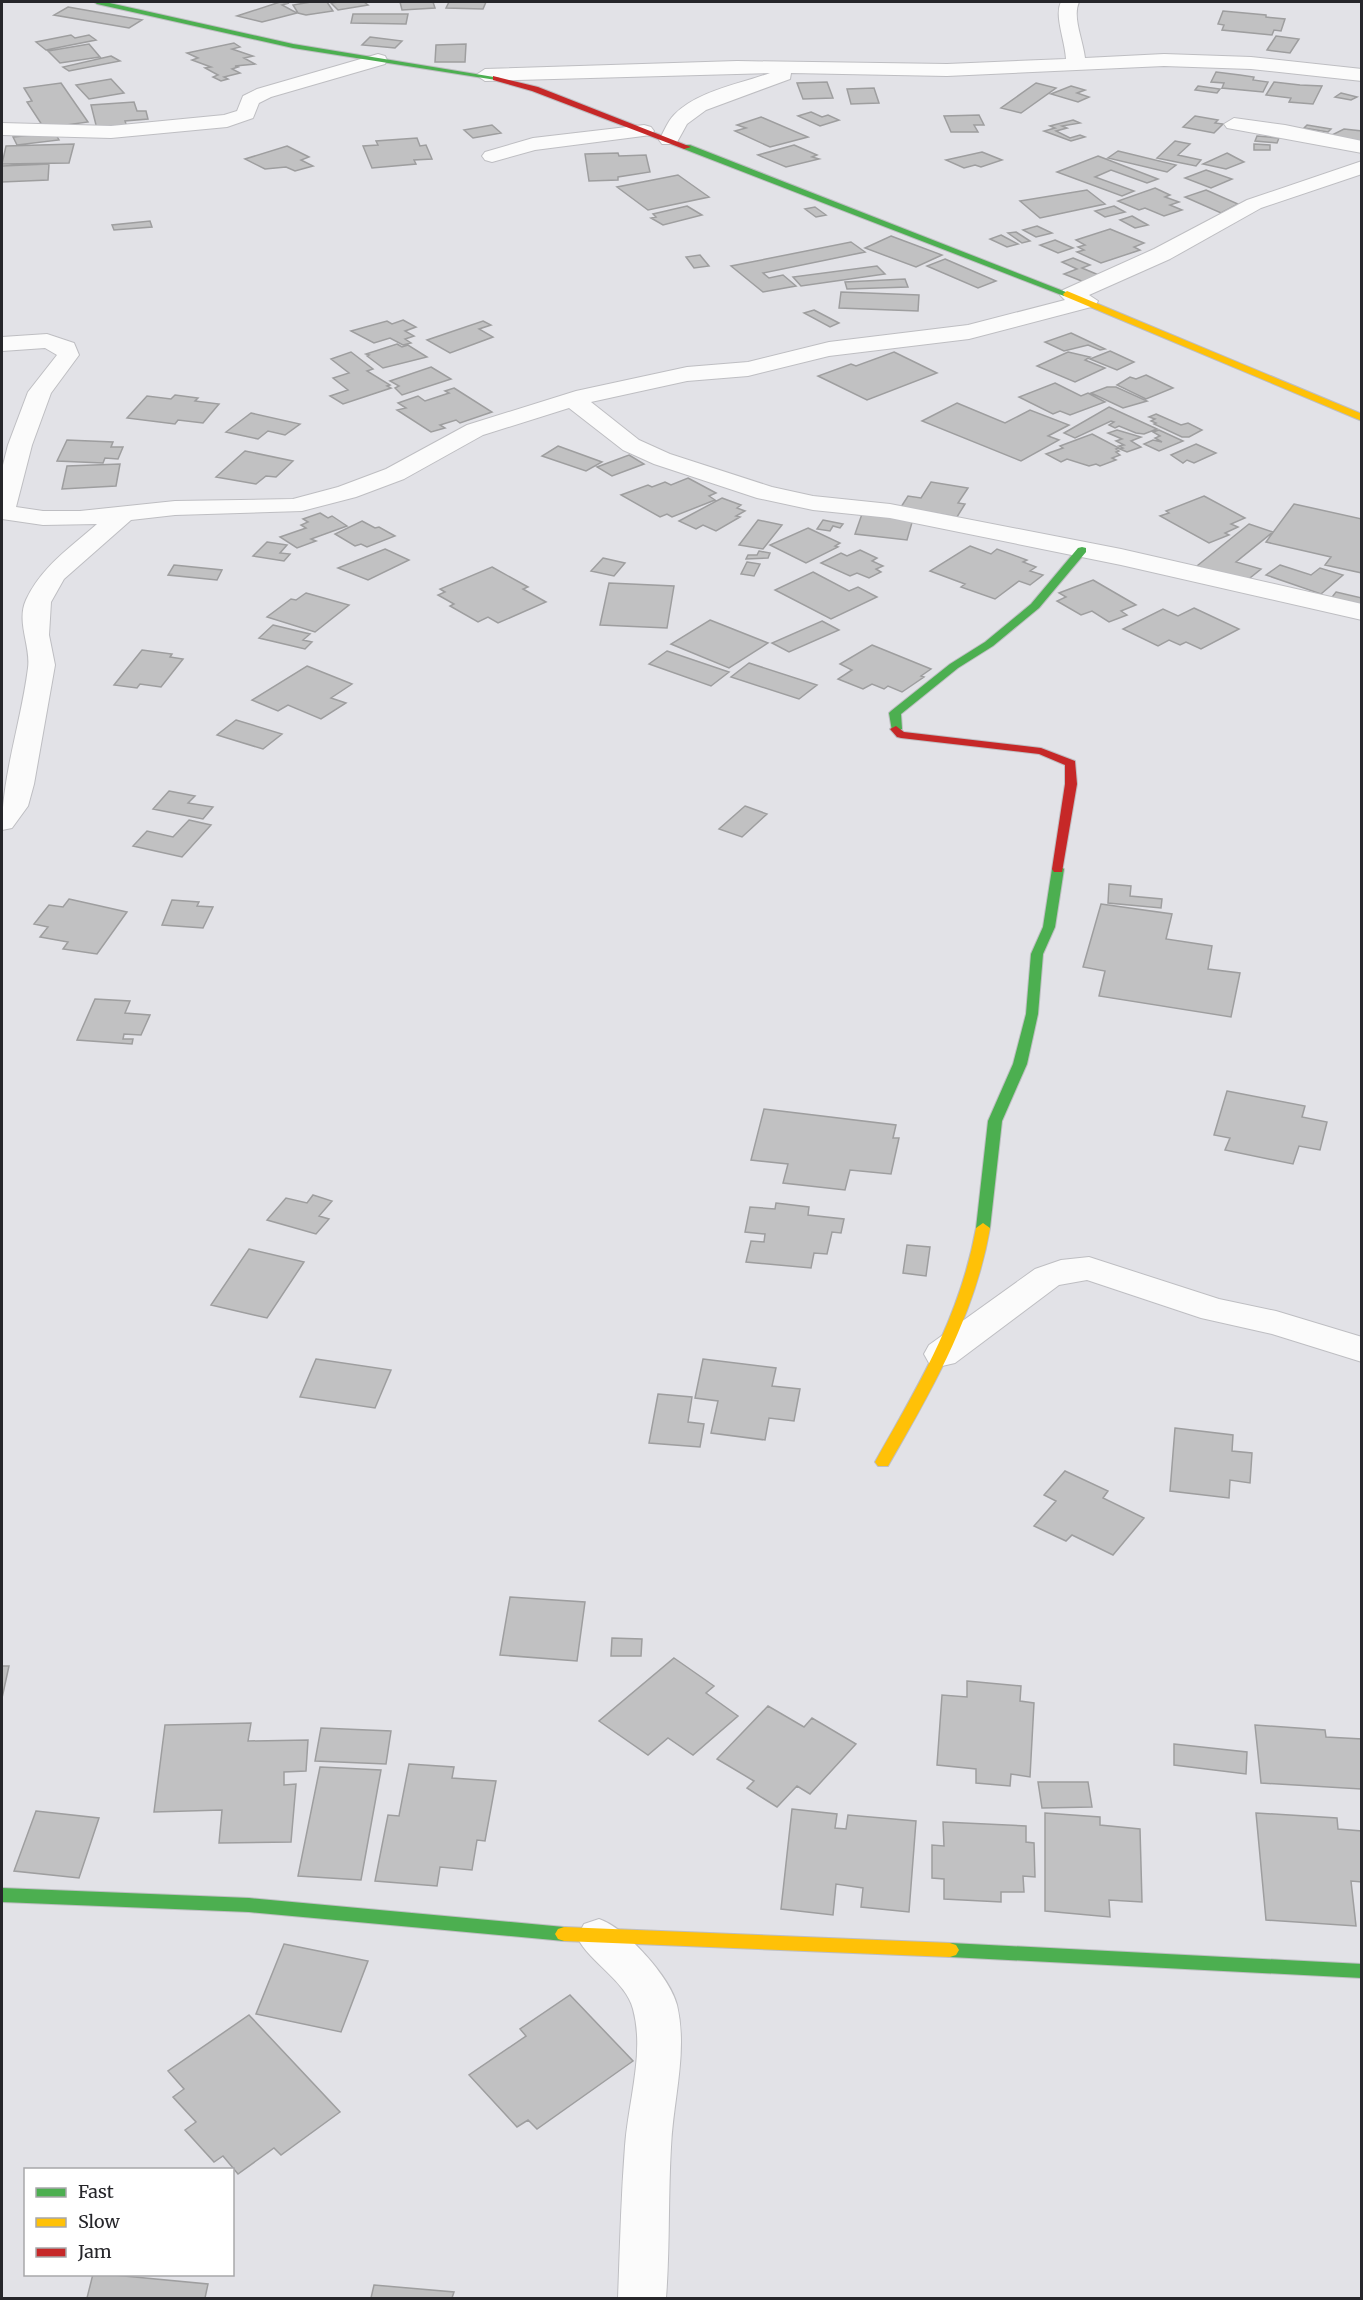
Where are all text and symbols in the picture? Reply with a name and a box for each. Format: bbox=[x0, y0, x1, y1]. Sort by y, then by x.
legend bbox=[24, 2168, 234, 2276]
text: Fast bbox=[78, 2180, 114, 2203]
text: Slow bbox=[78, 2210, 121, 2233]
text: Jam bbox=[77, 2240, 112, 2263]

